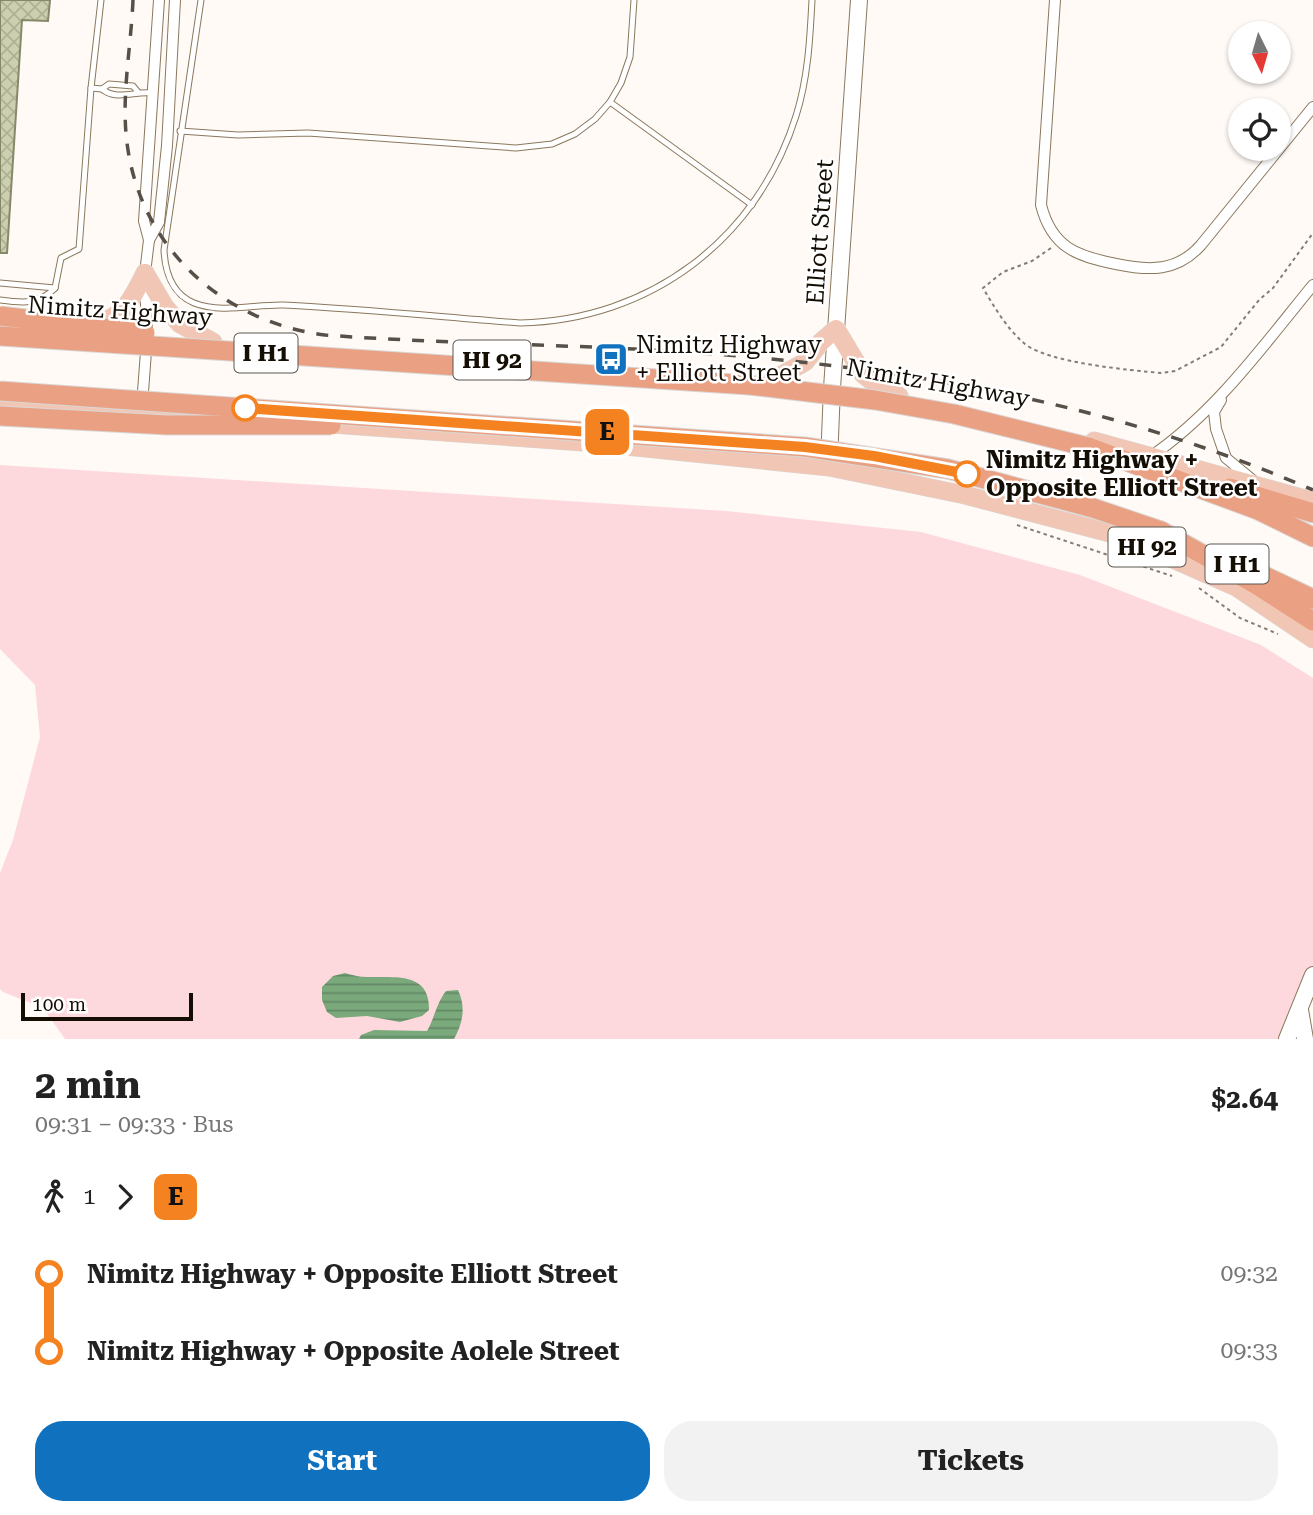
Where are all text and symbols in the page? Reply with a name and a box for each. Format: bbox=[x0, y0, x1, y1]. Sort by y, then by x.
north arrow bbox=[1228, 21, 1292, 84]
map controls bbox=[1228, 21, 1291, 161]
button: locate bbox=[1228, 98, 1291, 161]
street label: Elliott Street bbox=[801, 158, 839, 306]
street label: Nimitz Highway bbox=[26, 291, 214, 331]
place label: Nimitz Highway + Elliott Street bbox=[636, 331, 822, 387]
road number: I H1 bbox=[234, 334, 298, 372]
road number: HI 92 bbox=[454, 340, 530, 380]
bus stop icon: Nimitz Highway + Elliott Street bbox=[592, 340, 630, 378]
street label: Nimitz Highway bbox=[844, 353, 1033, 413]
unlabelled marker bbox=[232, 395, 258, 421]
line badge: E bbox=[584, 409, 630, 455]
text: E bbox=[599, 418, 615, 446]
place label: Nimitz Highway + Opposite Elliott Street bbox=[986, 446, 1258, 502]
marker: Nimitz Highway + Opposite Elliott Street bbox=[954, 461, 980, 487]
road number: HI 92 bbox=[1108, 527, 1186, 566]
road number: I H1 bbox=[1206, 544, 1268, 584]
scale bar bbox=[21, 990, 192, 1022]
text: 100 m bbox=[32, 993, 86, 1016]
text: 2 min bbox=[35, 1063, 141, 1107]
text: $2.64 bbox=[1212, 1084, 1278, 1114]
text: 09:31 – 09:33 · Bus bbox=[35, 1111, 233, 1138]
icon: walk bbox=[35, 1178, 73, 1216]
icon: forward bbox=[106, 1178, 144, 1216]
text: 1 bbox=[83, 1183, 96, 1210]
text: E bbox=[168, 1183, 183, 1211]
text: Nimitz Highway + Opposite Elliott Street bbox=[87, 1259, 618, 1289]
text: 09:32 bbox=[1221, 1260, 1278, 1287]
text: Nimitz Highway + Opposite Aolele Street bbox=[87, 1336, 620, 1366]
text: 09:33 bbox=[1221, 1337, 1278, 1364]
button: Start bbox=[35, 1421, 650, 1501]
button: Tickets bbox=[664, 1421, 1278, 1501]

